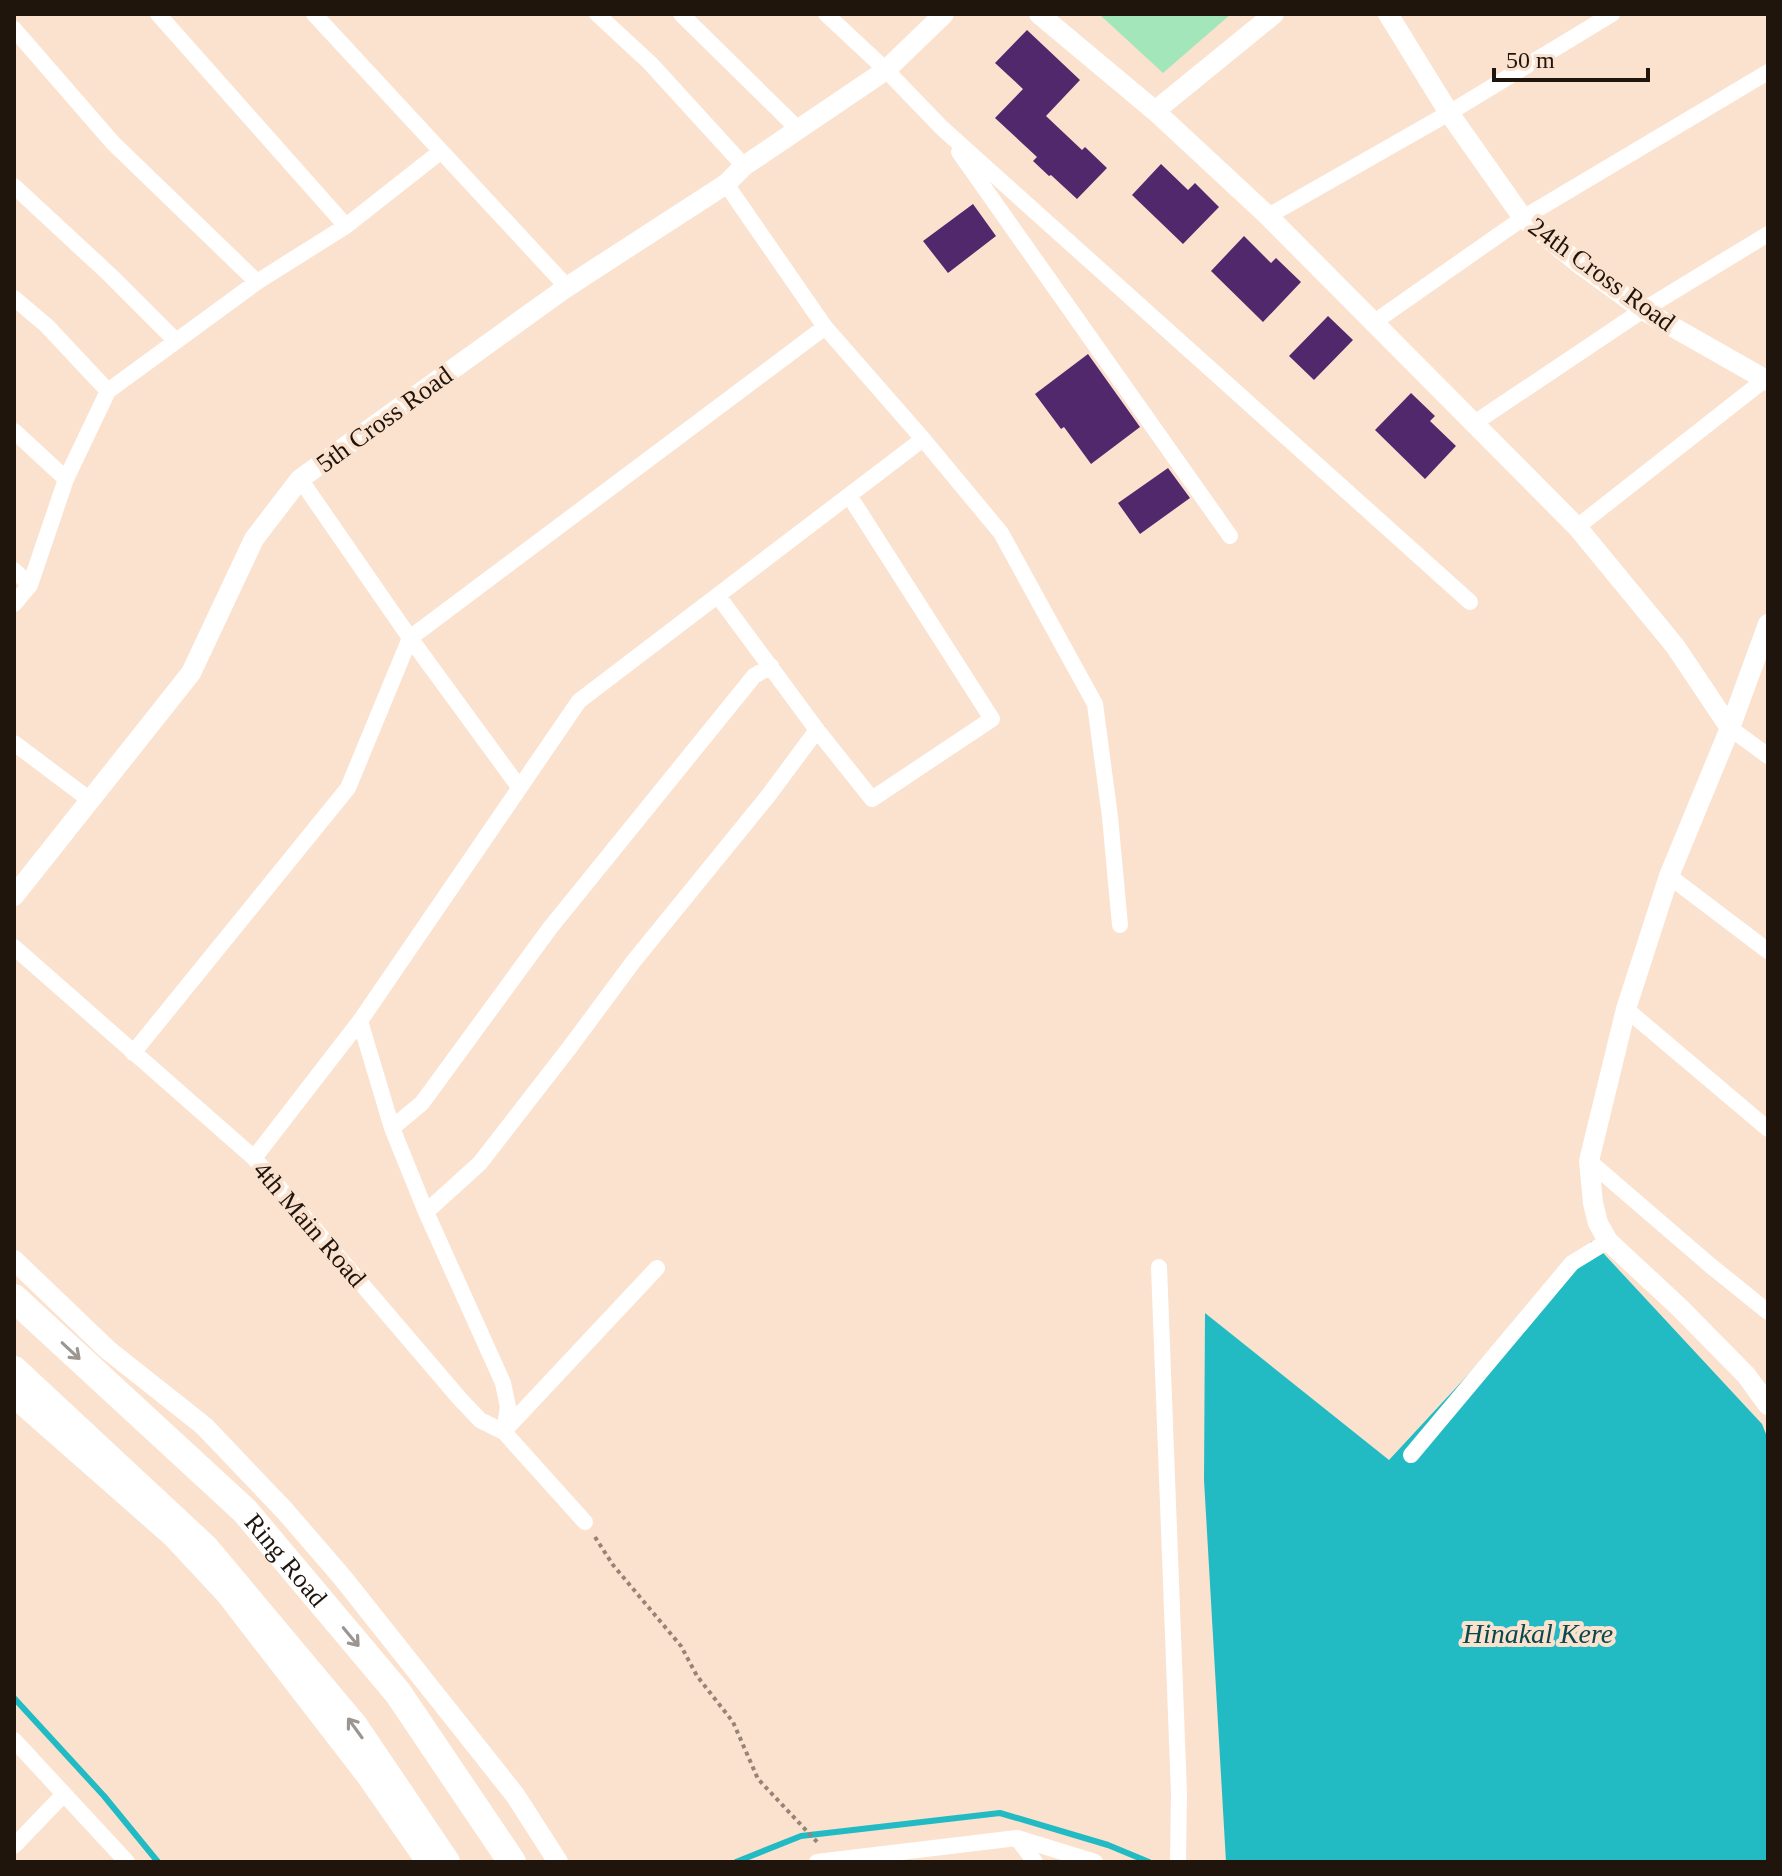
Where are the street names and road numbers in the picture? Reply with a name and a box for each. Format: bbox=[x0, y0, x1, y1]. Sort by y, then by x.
street label: 24th Cross Road bbox=[1523, 212, 1680, 337]
street label: 5th Cross Road bbox=[311, 361, 458, 478]
street label: 4th Main Road bbox=[248, 1156, 372, 1293]
street label: Ring Road bbox=[239, 1508, 333, 1612]

